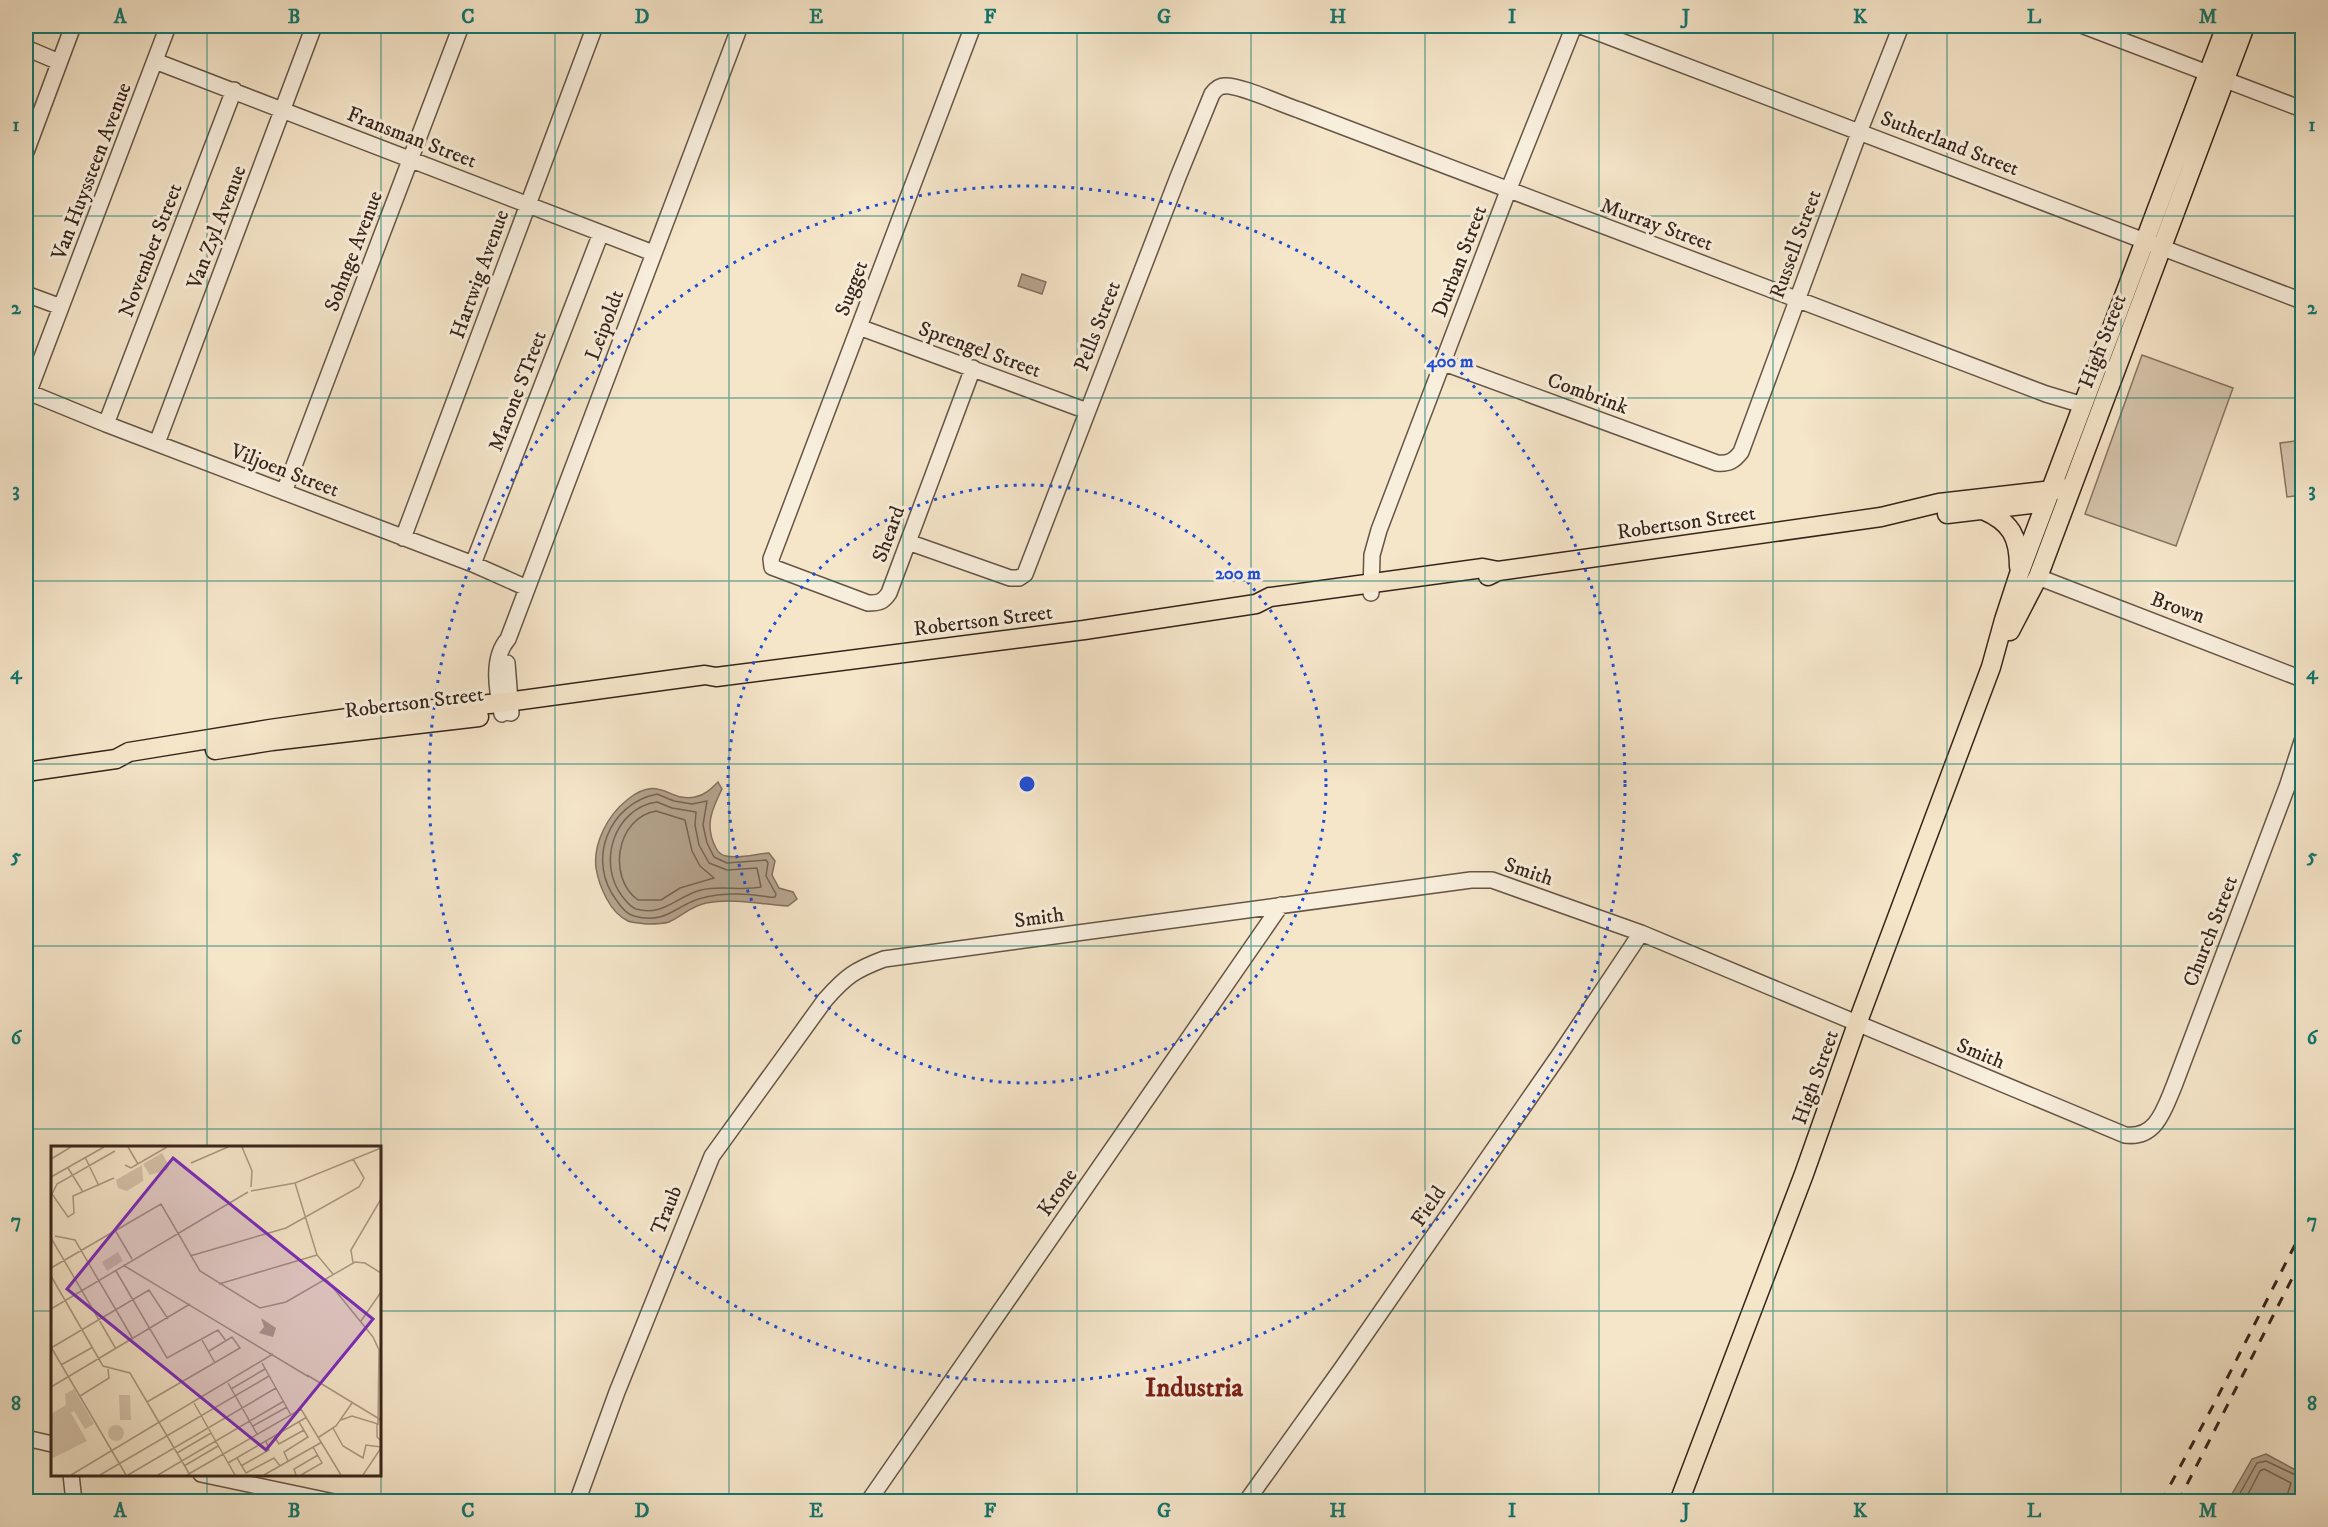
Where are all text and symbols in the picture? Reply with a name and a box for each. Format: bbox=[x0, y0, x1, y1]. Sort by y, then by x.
text: A bbox=[113, 5, 128, 30]
text: B bbox=[288, 5, 300, 30]
text: C bbox=[461, 5, 475, 30]
text: D bbox=[635, 5, 650, 30]
text: E bbox=[809, 5, 823, 30]
text: F bbox=[984, 5, 997, 30]
text: G bbox=[1157, 5, 1171, 30]
text: H bbox=[1330, 5, 1347, 30]
text: I bbox=[1508, 5, 1516, 30]
text: J bbox=[1680, 5, 1690, 30]
text: K bbox=[1853, 5, 1868, 30]
text: L bbox=[2027, 5, 2042, 30]
text: M bbox=[2199, 5, 2217, 30]
street label: Van Huyssteen Avenue bbox=[46, 79, 138, 265]
street label: Fransman Street bbox=[343, 101, 480, 175]
street label: Sutherland Street bbox=[1877, 106, 2023, 182]
text: 1 bbox=[12, 113, 20, 138]
text: 1 bbox=[2308, 113, 2316, 138]
street label: Van Zyl Avenue bbox=[181, 162, 253, 294]
street label: November Street bbox=[114, 180, 188, 321]
street label: Russell Street bbox=[1764, 186, 1828, 302]
street label: Sohnge Avenue bbox=[319, 187, 389, 315]
street label: Murray Street bbox=[1597, 193, 1717, 257]
street label: Durban Street bbox=[1427, 202, 1493, 321]
street label: Hartwig Avenue bbox=[445, 206, 515, 342]
street label: Sugget bbox=[830, 257, 874, 320]
street label: Pells Street bbox=[1069, 277, 1127, 375]
street label: Leipoldt bbox=[580, 286, 630, 364]
street label: High Street bbox=[2073, 290, 2133, 392]
text: 2 bbox=[11, 296, 22, 321]
text: 2 bbox=[2307, 296, 2318, 321]
street label: Sprengel Street bbox=[915, 316, 1045, 384]
street label: Marone STreet bbox=[483, 327, 553, 455]
text: 400 m bbox=[1425, 351, 1474, 373]
street label: Combrink bbox=[1544, 367, 1632, 421]
street label: Viljoen Street bbox=[226, 438, 343, 504]
text: 3 bbox=[12, 478, 20, 503]
text: 3 bbox=[2308, 478, 2316, 503]
street label: Robertson Street bbox=[1615, 500, 1757, 546]
street label: Sheard bbox=[867, 502, 911, 566]
text: 200 m bbox=[1215, 563, 1261, 585]
street label: Brown bbox=[2147, 586, 2208, 630]
street label: Robertson Street bbox=[912, 600, 1054, 642]
text: 4 bbox=[10, 661, 23, 686]
text: 4 bbox=[2306, 661, 2319, 686]
street label: Robertson Street bbox=[343, 682, 485, 724]
centre of rings bbox=[1017, 774, 1037, 794]
text: 5 bbox=[10, 844, 21, 869]
text: 5 bbox=[2306, 844, 2317, 869]
street label: Smith bbox=[1501, 852, 1556, 892]
street label: Church Street bbox=[2178, 872, 2244, 991]
street label: Smith bbox=[1013, 902, 1066, 934]
text: 6 bbox=[11, 1026, 23, 1051]
street label: High Street bbox=[1787, 1026, 1845, 1128]
text: 6 bbox=[2307, 1026, 2319, 1051]
street label: Smith bbox=[1953, 1033, 2009, 1075]
inset map bbox=[51, 1146, 381, 1476]
street label: Krone bbox=[1032, 1163, 1084, 1221]
street label: Field bbox=[1406, 1181, 1452, 1232]
street label: Traub bbox=[645, 1182, 688, 1239]
text: 7 bbox=[11, 1209, 21, 1234]
text: 7 bbox=[2307, 1209, 2317, 1234]
district label: Industria bbox=[1145, 1371, 1243, 1405]
text: 8 bbox=[11, 1392, 21, 1417]
text: 8 bbox=[2307, 1392, 2317, 1417]
text: A bbox=[113, 1499, 128, 1524]
text: B bbox=[288, 1499, 300, 1524]
text: C bbox=[461, 1499, 475, 1524]
text: D bbox=[635, 1499, 650, 1524]
text: E bbox=[809, 1499, 823, 1524]
text: F bbox=[984, 1499, 997, 1524]
text: G bbox=[1157, 1499, 1171, 1524]
text: H bbox=[1330, 1499, 1347, 1524]
text: I bbox=[1508, 1499, 1516, 1524]
text: J bbox=[1680, 1499, 1690, 1524]
text: K bbox=[1853, 1499, 1868, 1524]
text: L bbox=[2027, 1499, 2042, 1524]
text: M bbox=[2199, 1499, 2217, 1524]

